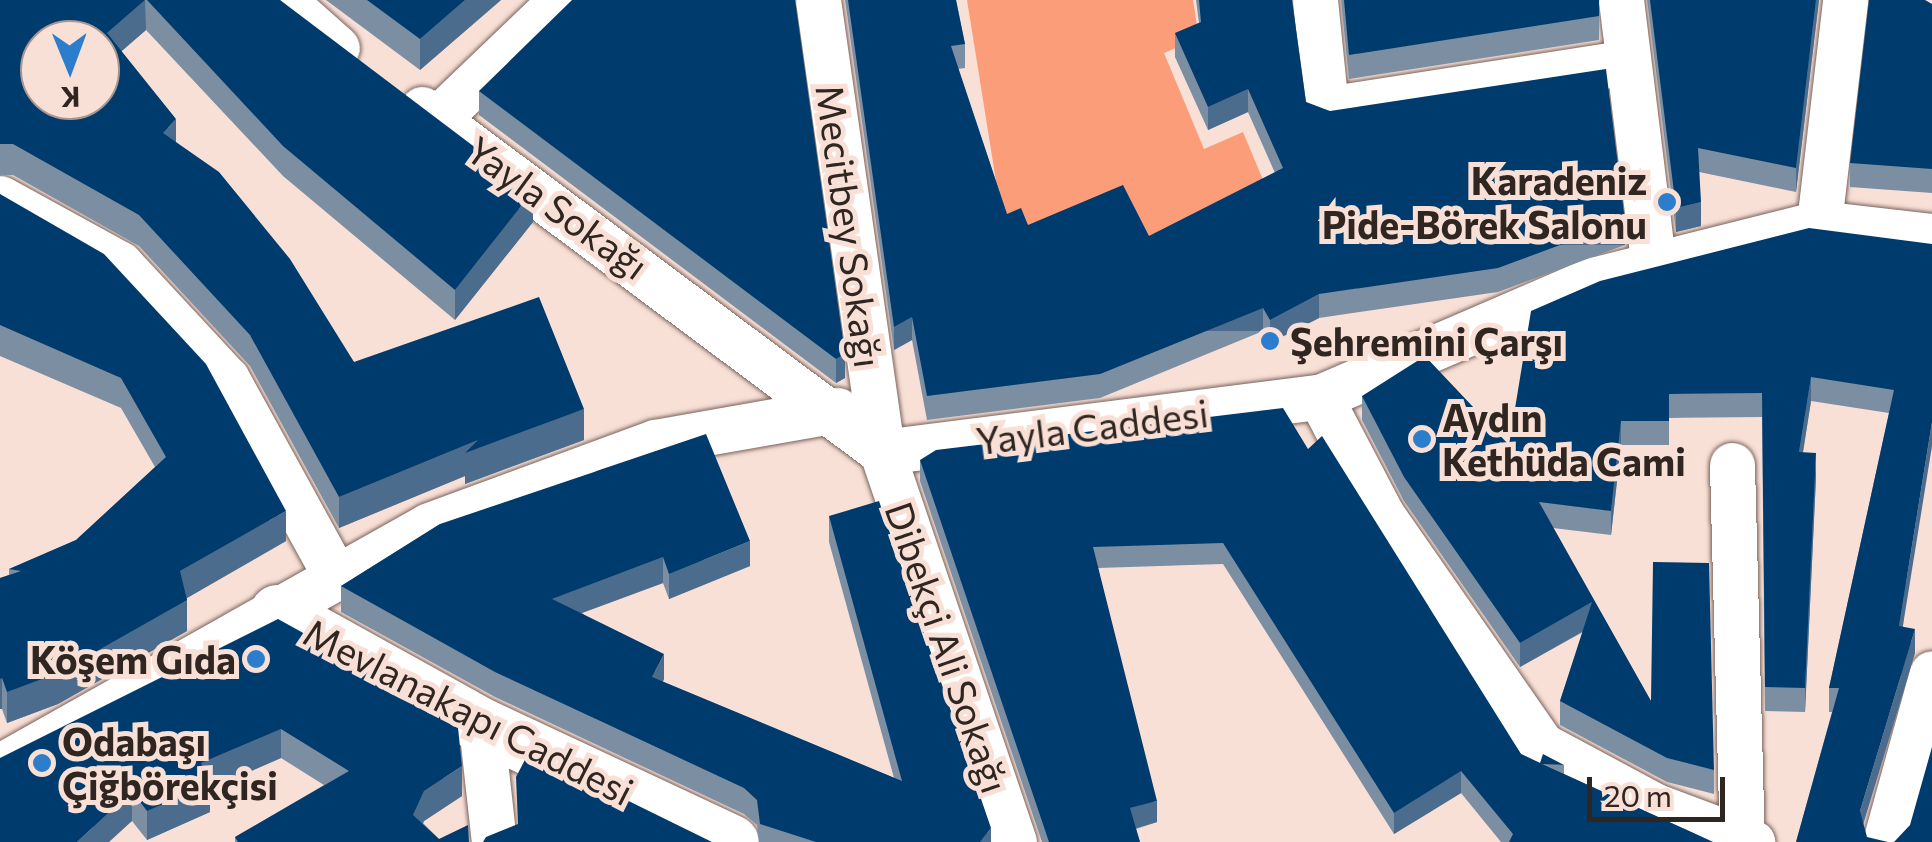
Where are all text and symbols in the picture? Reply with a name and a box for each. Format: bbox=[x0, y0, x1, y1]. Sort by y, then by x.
north arrow bbox=[20, 20, 120, 120]
text: K bbox=[60, 81, 81, 115]
street label: Meсitbey Sokağı bbox=[808, 82, 892, 370]
street label: Yayla Sokağı bbox=[459, 126, 657, 288]
place label: Karadeniz Pide-Börek Salonu bbox=[1322, 157, 1647, 246]
marker: Karadeniz Pide-Börek Salonu bbox=[1656, 191, 1678, 213]
place label: Şehremini Çarşı bbox=[1290, 318, 1563, 364]
marker: Şehremini Çarşı bbox=[1259, 330, 1281, 352]
street label: Yayla Caddesi bbox=[973, 389, 1211, 463]
place label: Aydın Kethüda Cami bbox=[1442, 394, 1686, 484]
marker: Aydın Kethüda Cami bbox=[1411, 428, 1433, 450]
street label: Dibekçi Ali Sokağı bbox=[877, 496, 1019, 798]
street label: Mevlanakapı Caddesi bbox=[297, 608, 641, 814]
place label: Köşem Gıda bbox=[30, 636, 236, 682]
marker: Köşem Gıda bbox=[245, 648, 267, 670]
place label: Odabaşı Çiğbörekçisi bbox=[62, 718, 278, 808]
marker: Odabaşı Çiğbörekçisi bbox=[31, 752, 53, 774]
scale bar bbox=[1592, 757, 1730, 819]
text: 20 m bbox=[1604, 776, 1672, 813]

